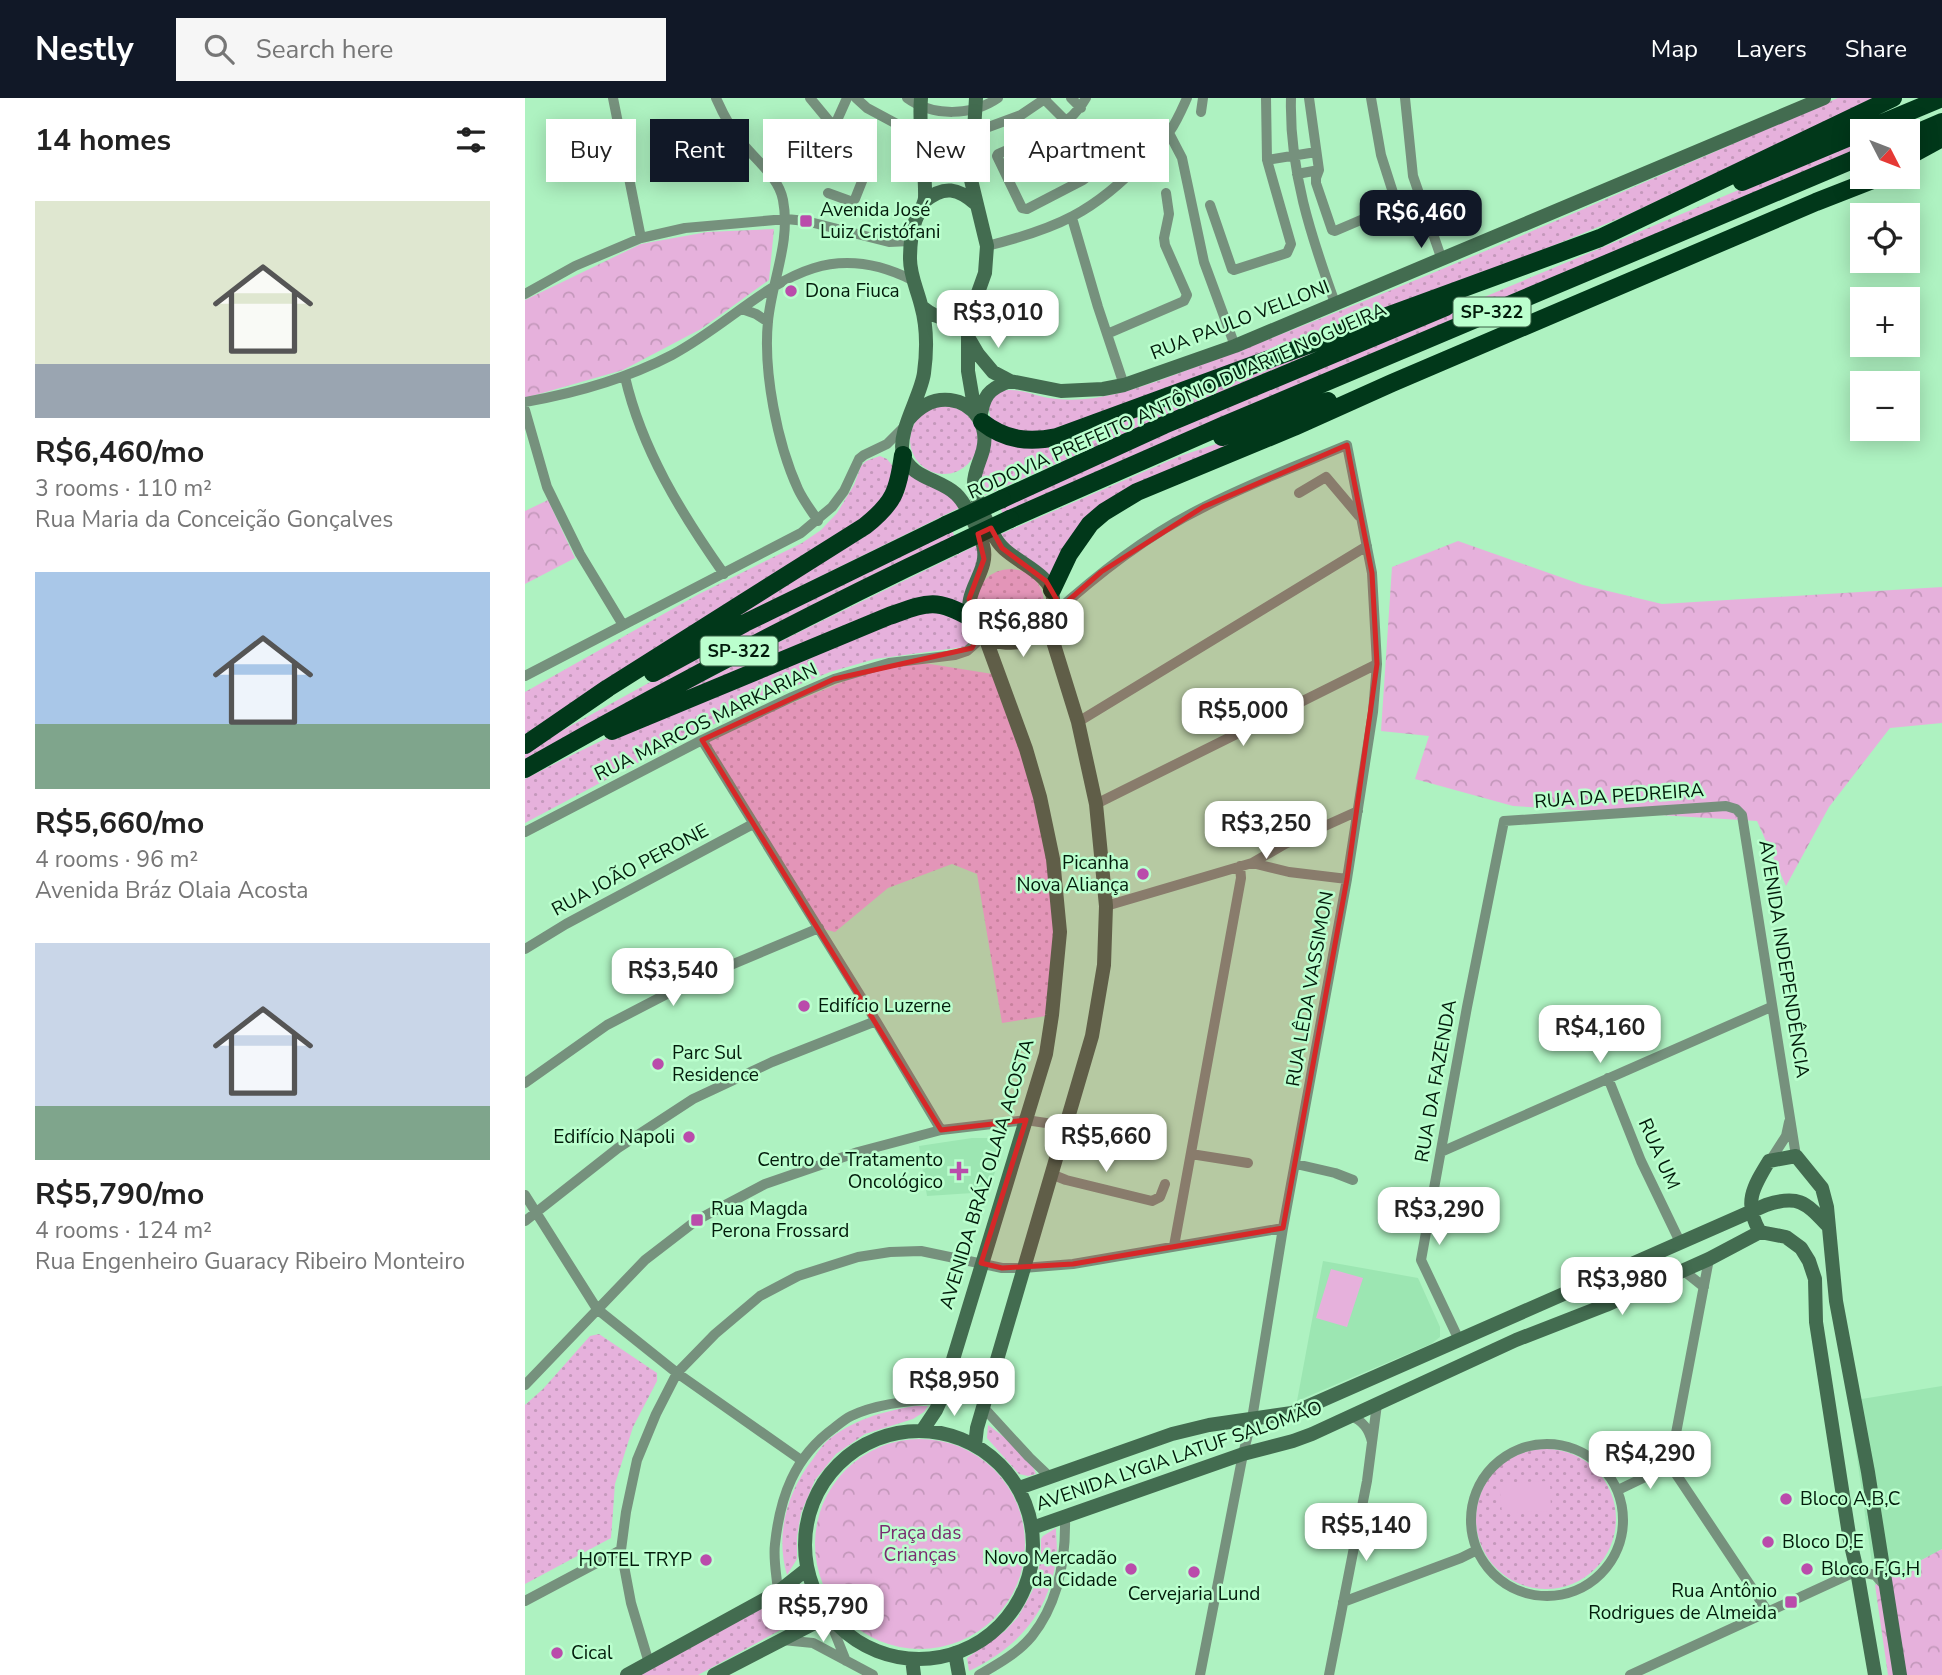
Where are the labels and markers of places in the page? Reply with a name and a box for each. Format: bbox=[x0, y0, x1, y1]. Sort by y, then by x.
pin: R$6,460 bbox=[1356, 190, 1486, 250]
place label: Avenida José Luiz Cristófani bbox=[820, 197, 940, 245]
marker: Avenida José Luiz Cristófani bbox=[798, 213, 814, 229]
place label: Dona Fiuca bbox=[805, 278, 900, 304]
marker: Dona Fiuca bbox=[783, 283, 799, 299]
pin: R$3,010 bbox=[933, 290, 1063, 350]
pin: R$6,880 bbox=[958, 600, 1088, 659]
pin: R$5,000 bbox=[1178, 688, 1308, 748]
pin: R$3,250 bbox=[1201, 802, 1331, 861]
place label: Picanha Nova Aliança bbox=[1016, 850, 1129, 898]
marker: Picanha Nova Aliança bbox=[1135, 866, 1151, 882]
pin: R$3,540 bbox=[608, 948, 738, 1008]
place label: Edifício Luzerne bbox=[818, 993, 951, 1019]
marker: Edifício Luzerne bbox=[796, 998, 812, 1014]
pin: R$4,160 bbox=[1535, 1006, 1665, 1065]
place label: Parc Sul Residence bbox=[672, 1040, 759, 1088]
marker: Parc Sul Residence bbox=[650, 1056, 666, 1072]
pin: R$5,660 bbox=[1041, 1114, 1171, 1174]
place label: Edifício Napoli bbox=[553, 1124, 675, 1150]
marker: Edifício Napoli bbox=[681, 1129, 697, 1145]
place label: Centro de Tratamento Oncológico bbox=[757, 1147, 943, 1195]
marker: Centro de Tratamento Oncológico bbox=[949, 1161, 969, 1181]
pin: R$3,290 bbox=[1374, 1188, 1504, 1247]
place label: Rua Magda Perona Frossard bbox=[711, 1196, 849, 1244]
marker: Rua Magda Perona Frossard bbox=[689, 1212, 705, 1228]
pin: R$3,980 bbox=[1557, 1258, 1687, 1317]
pin: R$8,950 bbox=[889, 1358, 1019, 1418]
pin: R$4,290 bbox=[1585, 1432, 1715, 1491]
place label: Bloco A,B,C bbox=[1800, 1486, 1901, 1512]
marker: Bloco A,B,C bbox=[1778, 1491, 1794, 1507]
pin: R$5,140 bbox=[1301, 1504, 1431, 1563]
place label: Bloco D,E bbox=[1782, 1529, 1864, 1555]
marker: Bloco D,E bbox=[1760, 1534, 1776, 1550]
place label: Novo Mercadão da Cidade bbox=[984, 1545, 1117, 1593]
place label: HOTEL TRYP bbox=[578, 1547, 692, 1573]
marker: HOTEL TRYP bbox=[698, 1552, 714, 1568]
place label: Bloco F,G,H bbox=[1821, 1556, 1920, 1582]
marker: Novo Mercadão da Cidade bbox=[1123, 1561, 1139, 1577]
marker: Bloco F,G,H bbox=[1799, 1561, 1815, 1577]
marker: Cervejaria Lund bbox=[1186, 1564, 1202, 1580]
place label: Rua Antônio Rodrigues de Almeida bbox=[1588, 1578, 1777, 1626]
place label: Cervejaria Lund bbox=[1128, 1581, 1260, 1607]
pin: R$5,790 bbox=[758, 1584, 888, 1644]
marker: Rua Antônio Rodrigues de Almeida bbox=[1783, 1594, 1799, 1610]
place label: Cical bbox=[571, 1640, 613, 1666]
marker: Cical bbox=[549, 1645, 565, 1661]

